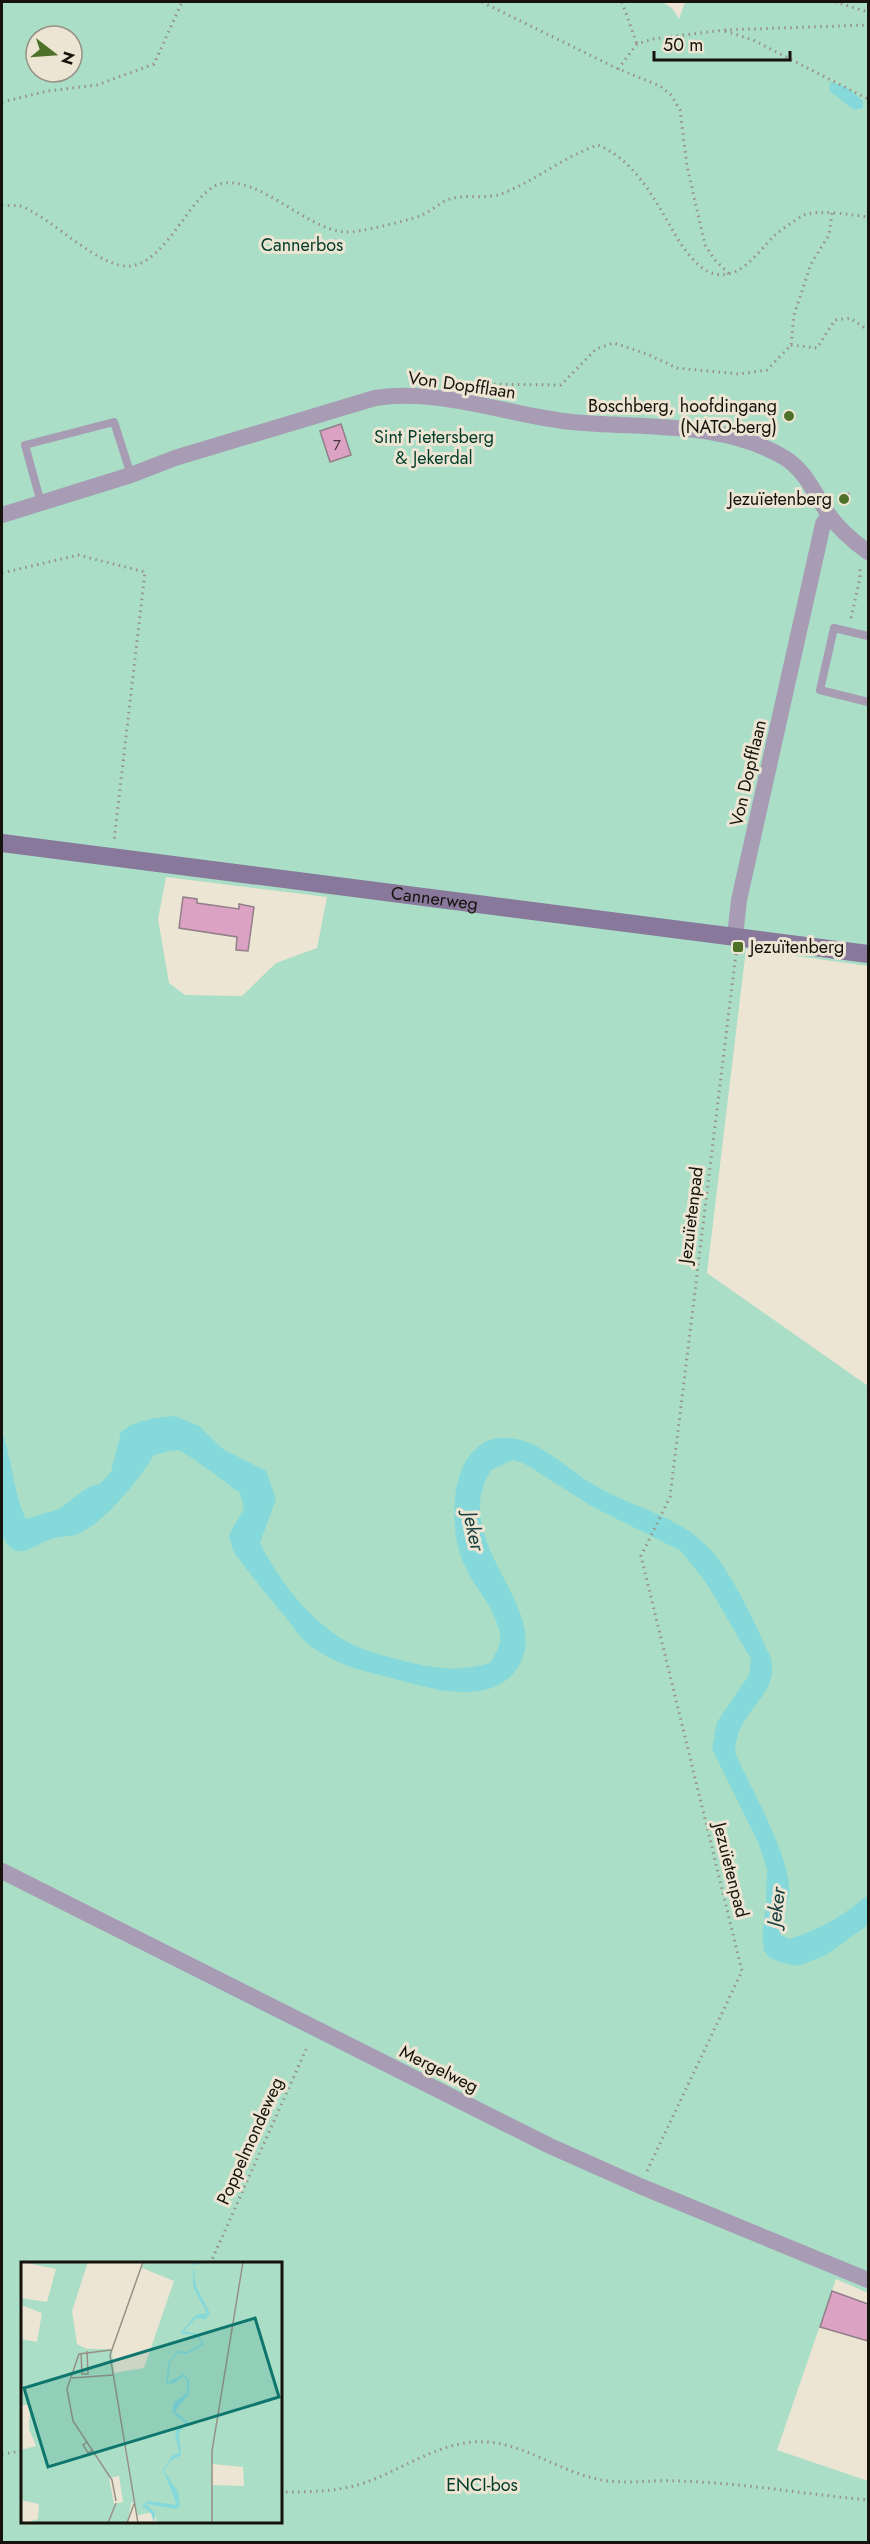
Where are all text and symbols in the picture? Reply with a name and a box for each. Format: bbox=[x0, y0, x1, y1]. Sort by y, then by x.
north arrow bbox=[24, 24, 84, 84]
scale bar bbox=[654, 24, 790, 62]
text: 50 m bbox=[663, 32, 703, 58]
text: N bbox=[55, 49, 81, 68]
park label: Cannerbos bbox=[261, 232, 343, 258]
street label: Von Dopfflaan bbox=[406, 365, 518, 405]
place label: Boschberg, hoofdingang (NATO-berg) bbox=[588, 393, 777, 440]
marker: Boschberg, hoofdingang (NATO-berg) bbox=[782, 409, 796, 423]
park label: Sint Pietersberg & Jekerdal bbox=[374, 424, 494, 471]
house number: 7 bbox=[333, 434, 341, 456]
place label: Jezuïetenberg bbox=[726, 486, 832, 512]
marker: Jezuïetenberg bbox=[837, 492, 851, 506]
street label: Von Dopfflaan bbox=[723, 717, 773, 829]
street label: Cannerweg bbox=[389, 880, 479, 917]
place label: Jezuïtenberg bbox=[748, 934, 844, 960]
marker: Jezuïtenberg bbox=[731, 940, 745, 954]
street label: Jezuïetenpad bbox=[672, 1165, 710, 1267]
water label: Jeker bbox=[454, 1505, 492, 1555]
street label: Jezuïetenpad bbox=[706, 1818, 755, 1920]
water label: Jeker bbox=[759, 1884, 793, 1932]
street label: Mergelweg bbox=[395, 2039, 483, 2099]
street label: Poppelmondeweg bbox=[210, 2073, 290, 2209]
inset map bbox=[21, 2262, 282, 2523]
park label: ENCI-bos bbox=[446, 2472, 518, 2498]

